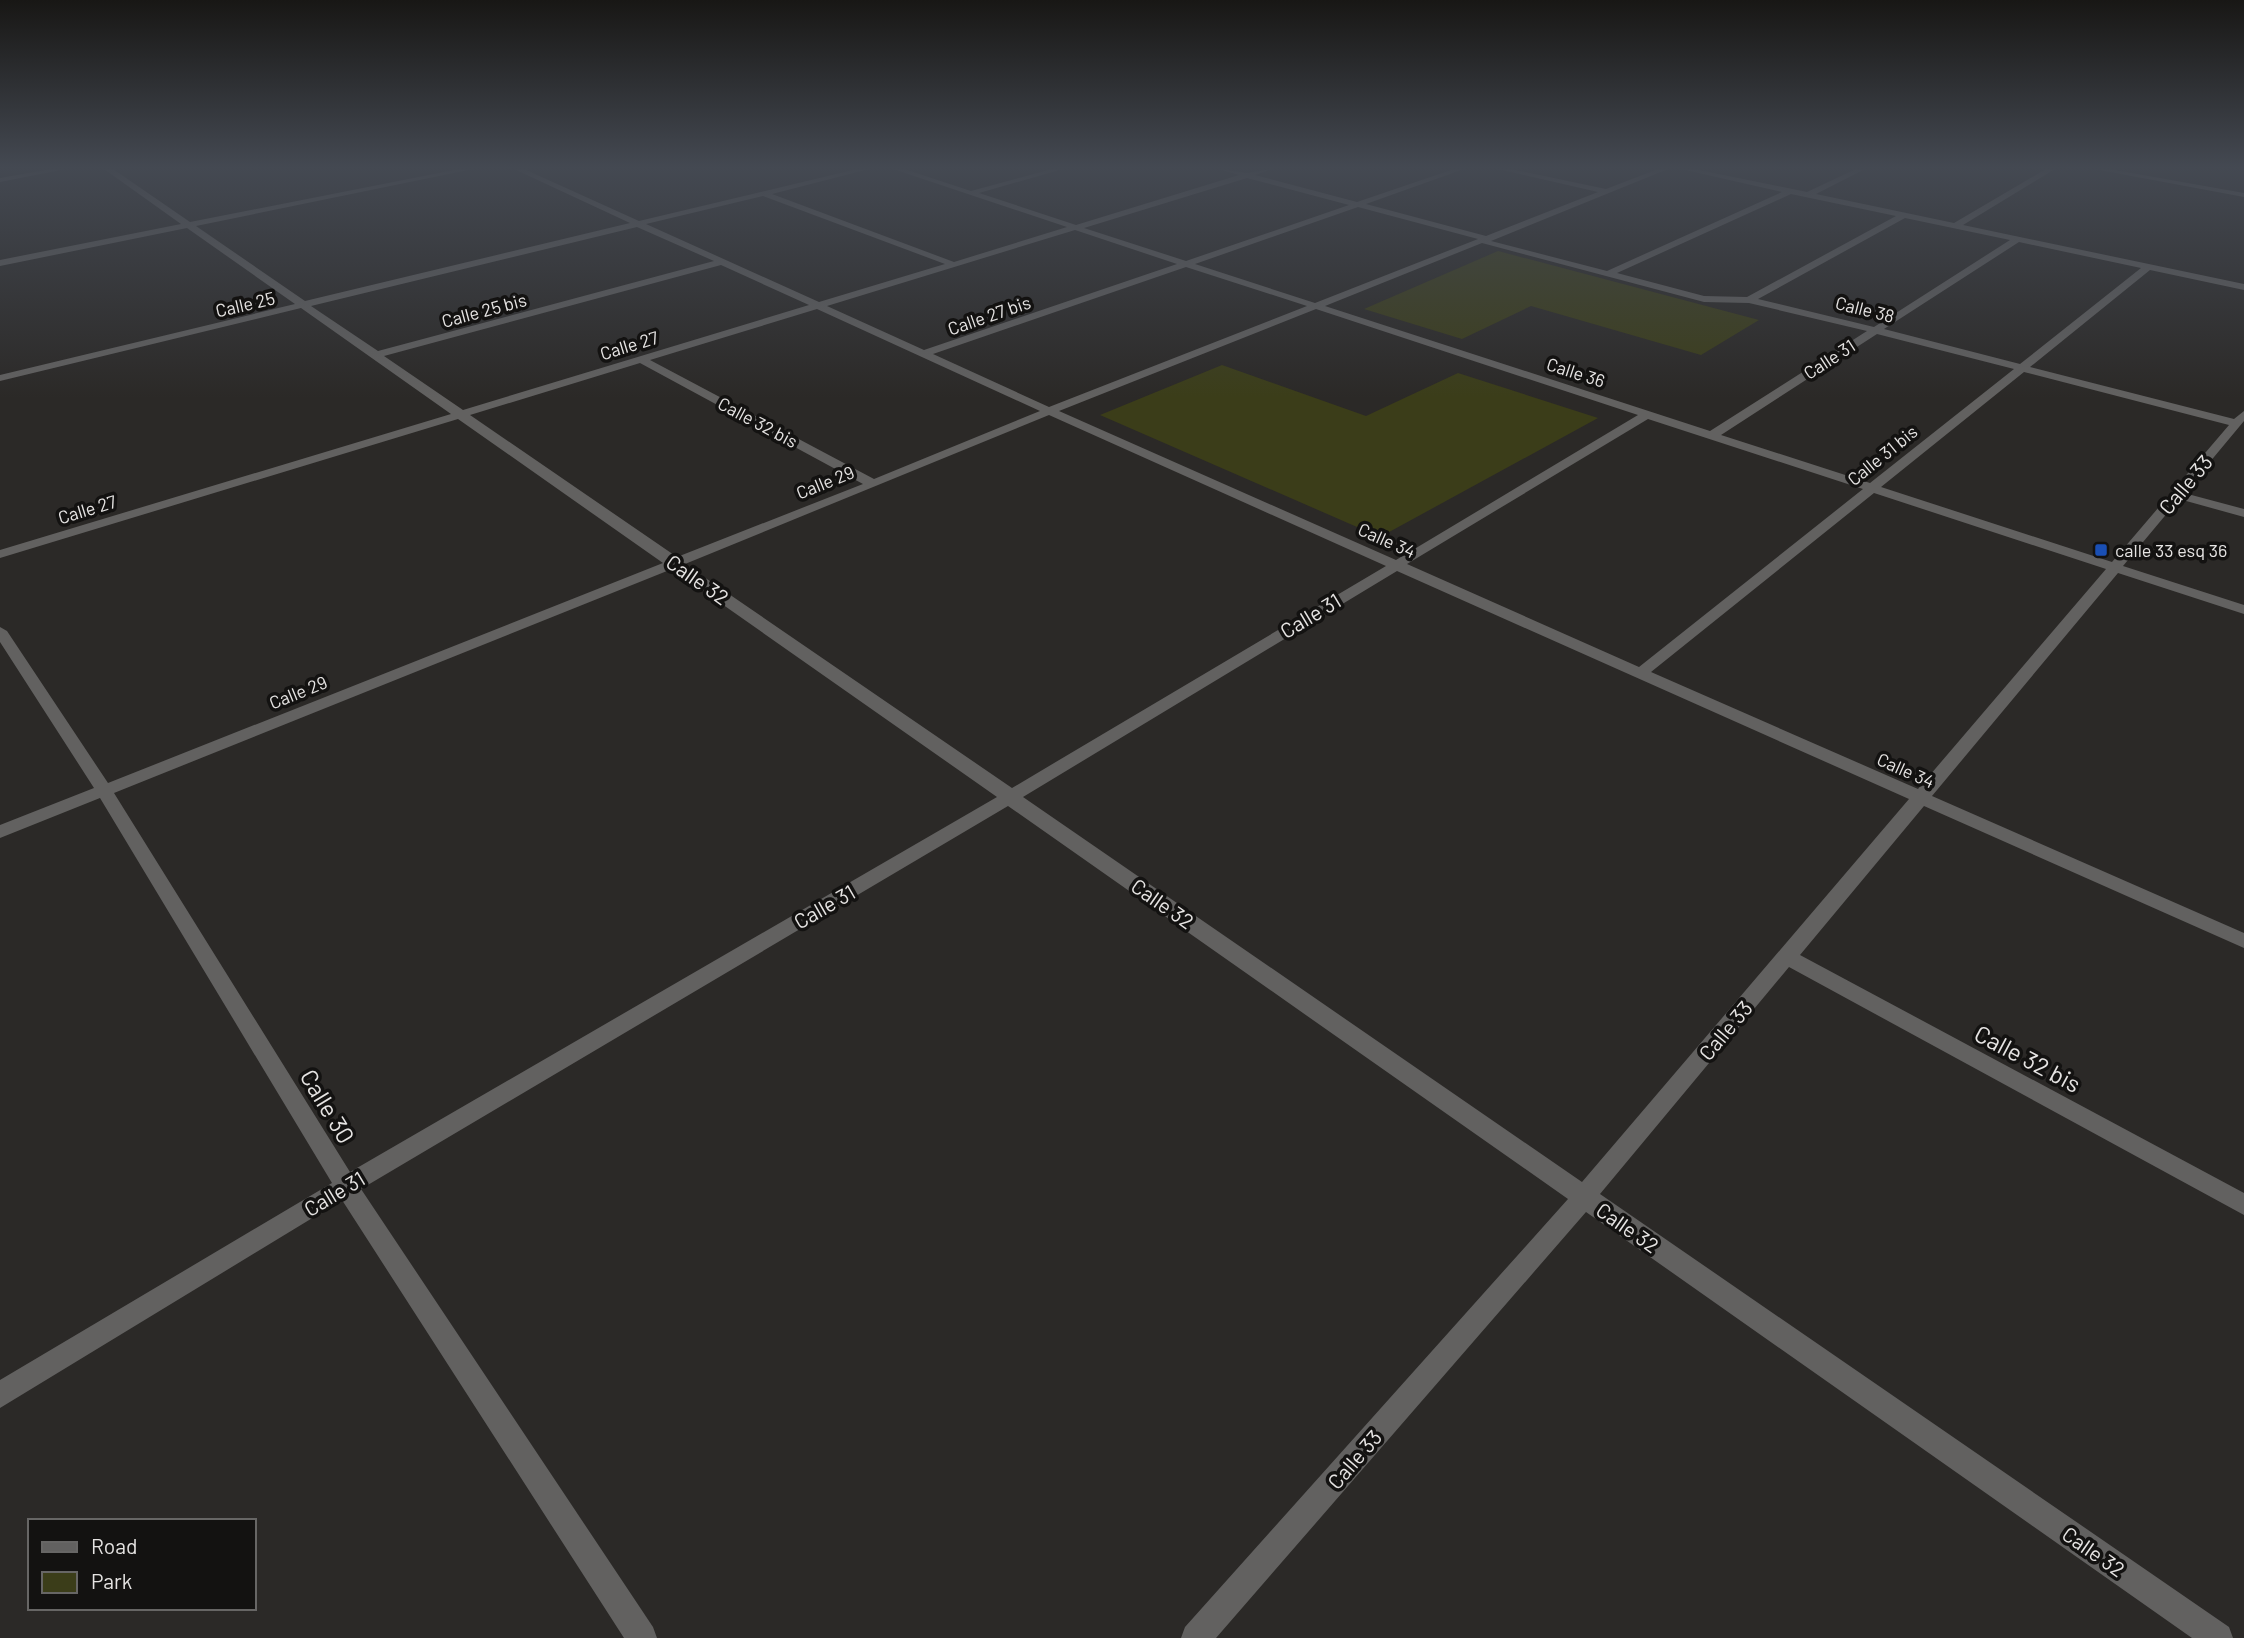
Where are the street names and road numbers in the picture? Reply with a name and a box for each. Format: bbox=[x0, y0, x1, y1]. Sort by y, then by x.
street label: Calle 25 bbox=[213, 286, 277, 322]
street label: Calle 25 bis bbox=[439, 288, 529, 332]
street label: Calle 27 bis bbox=[945, 291, 1033, 339]
street label: Calle 38 bbox=[1833, 291, 1897, 327]
street label: Calle 27 bbox=[597, 326, 661, 364]
street label: Calle 31 bbox=[1799, 334, 1859, 384]
street label: Calle 36 bbox=[1544, 352, 1608, 392]
street label: Calle 32 bis bbox=[714, 392, 802, 452]
street label: Calle 31 bis bbox=[1843, 420, 1921, 490]
street label: Calle 33 bbox=[2153, 449, 2217, 519]
street label: Calle 29 bbox=[793, 460, 857, 504]
street label: Calle 27 bbox=[55, 490, 119, 528]
street label: Calle 34 bbox=[1355, 518, 1419, 562]
street label: Calle 32 bbox=[662, 549, 734, 609]
street label: Calle 31 bbox=[1275, 587, 1345, 643]
street label: Calle 29 bbox=[266, 670, 330, 714]
street label: Calle 34 bbox=[1874, 748, 1938, 792]
street label: Calle 32 bbox=[1127, 873, 1199, 933]
street label: Calle 31 bbox=[789, 879, 859, 933]
street label: Calle 33 bbox=[1693, 995, 1757, 1065]
street label: Calle 32 bis bbox=[1970, 1018, 2086, 1098]
street label: Calle 30 bbox=[295, 1064, 361, 1148]
street label: Calle 31 bbox=[299, 1165, 369, 1221]
street label: Calle 32 bbox=[1592, 1197, 1664, 1257]
street label: Calle 33 bbox=[1322, 1424, 1386, 1494]
street label: Calle 32 bbox=[2058, 1521, 2130, 1581]

